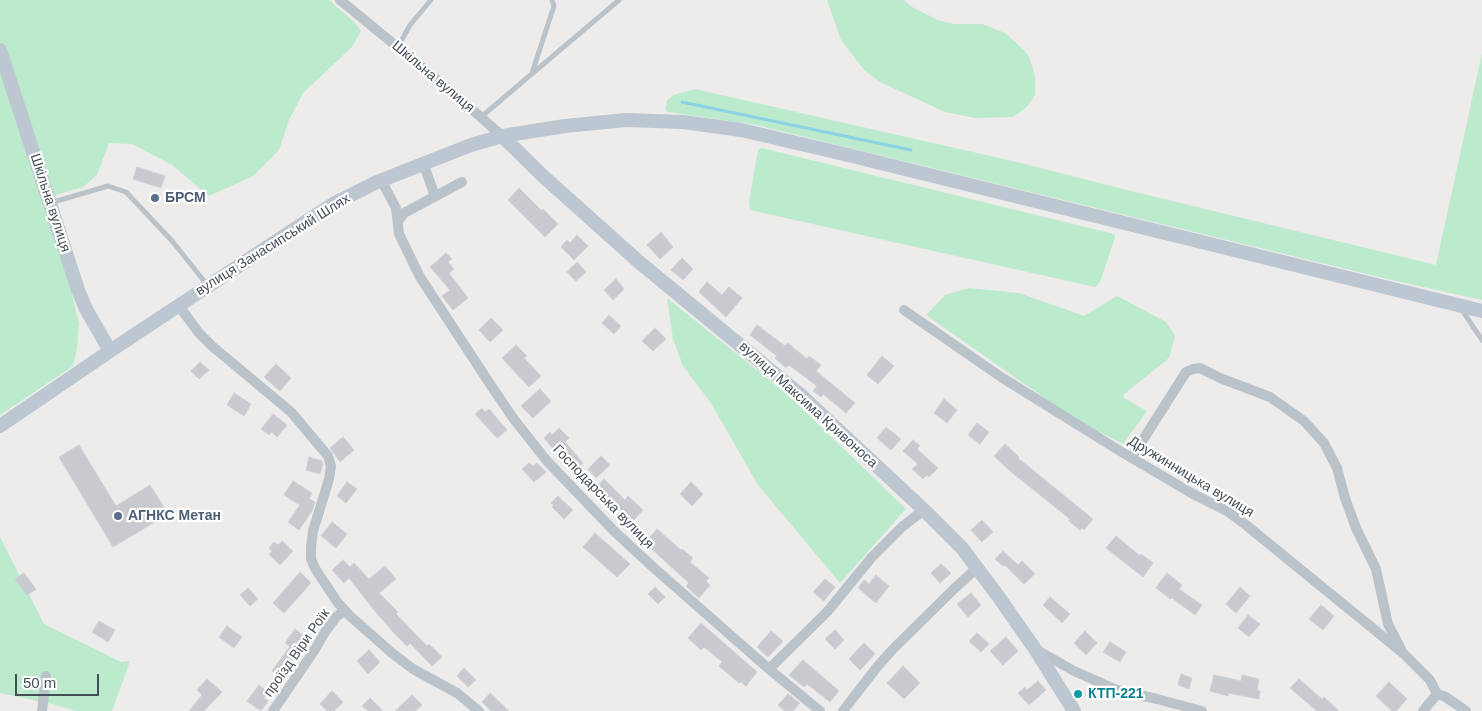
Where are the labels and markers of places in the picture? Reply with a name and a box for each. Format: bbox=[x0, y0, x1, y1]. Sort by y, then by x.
place label: БРСМ bbox=[165, 190, 206, 206]
marker: БРСМ bbox=[149, 192, 161, 204]
place label: АГНКС Метан bbox=[128, 508, 221, 524]
marker: АГНКС Метан bbox=[112, 510, 124, 522]
place label: КТП-221 bbox=[1088, 686, 1144, 702]
marker: КТП-221 bbox=[1072, 688, 1084, 700]

